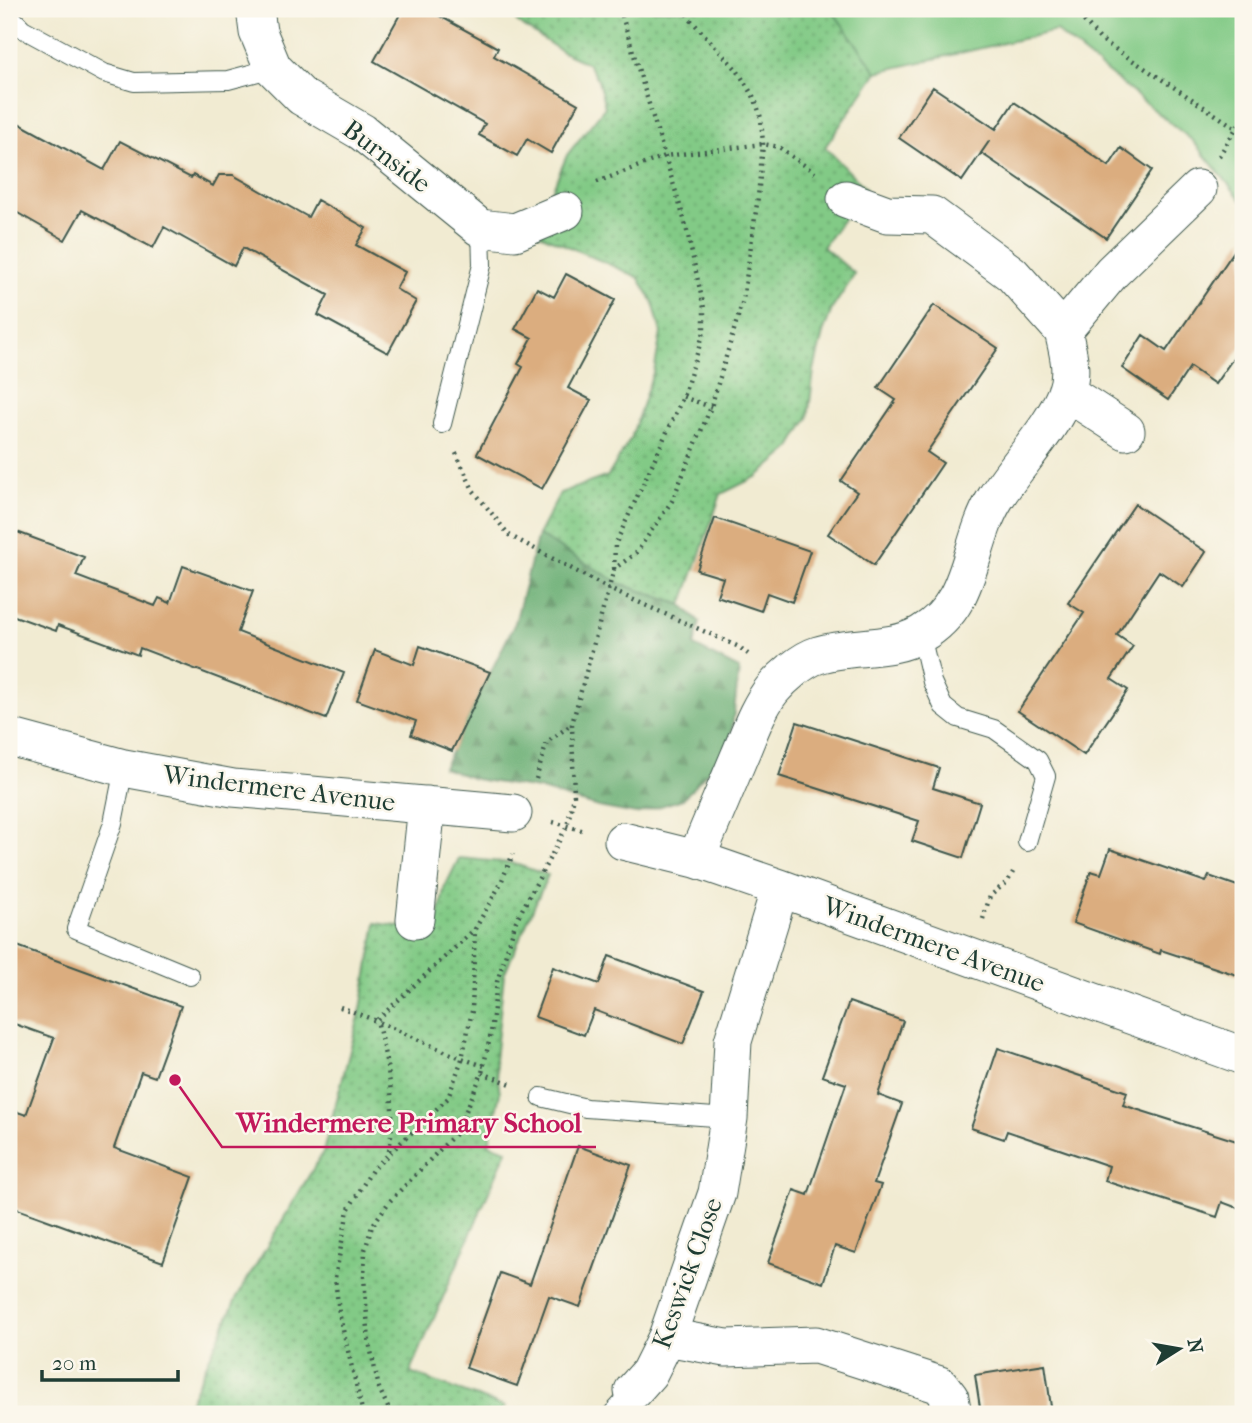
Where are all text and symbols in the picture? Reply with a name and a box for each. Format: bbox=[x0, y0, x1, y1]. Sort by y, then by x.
street label: Burnside bbox=[337, 113, 437, 200]
street label: Windermere Avenue bbox=[160, 759, 397, 818]
street label: Windermere Avenue bbox=[818, 890, 1049, 999]
callout: Windermere Primary School bbox=[222, 1098, 596, 1147]
text: Windermere Primary School bbox=[235, 1106, 582, 1139]
street label: Keswick Close bbox=[646, 1193, 729, 1353]
north arrow bbox=[1144, 1314, 1214, 1384]
text: N bbox=[1183, 1337, 1207, 1356]
scale bar bbox=[42, 1339, 178, 1383]
text: 20 m bbox=[52, 1351, 97, 1375]

